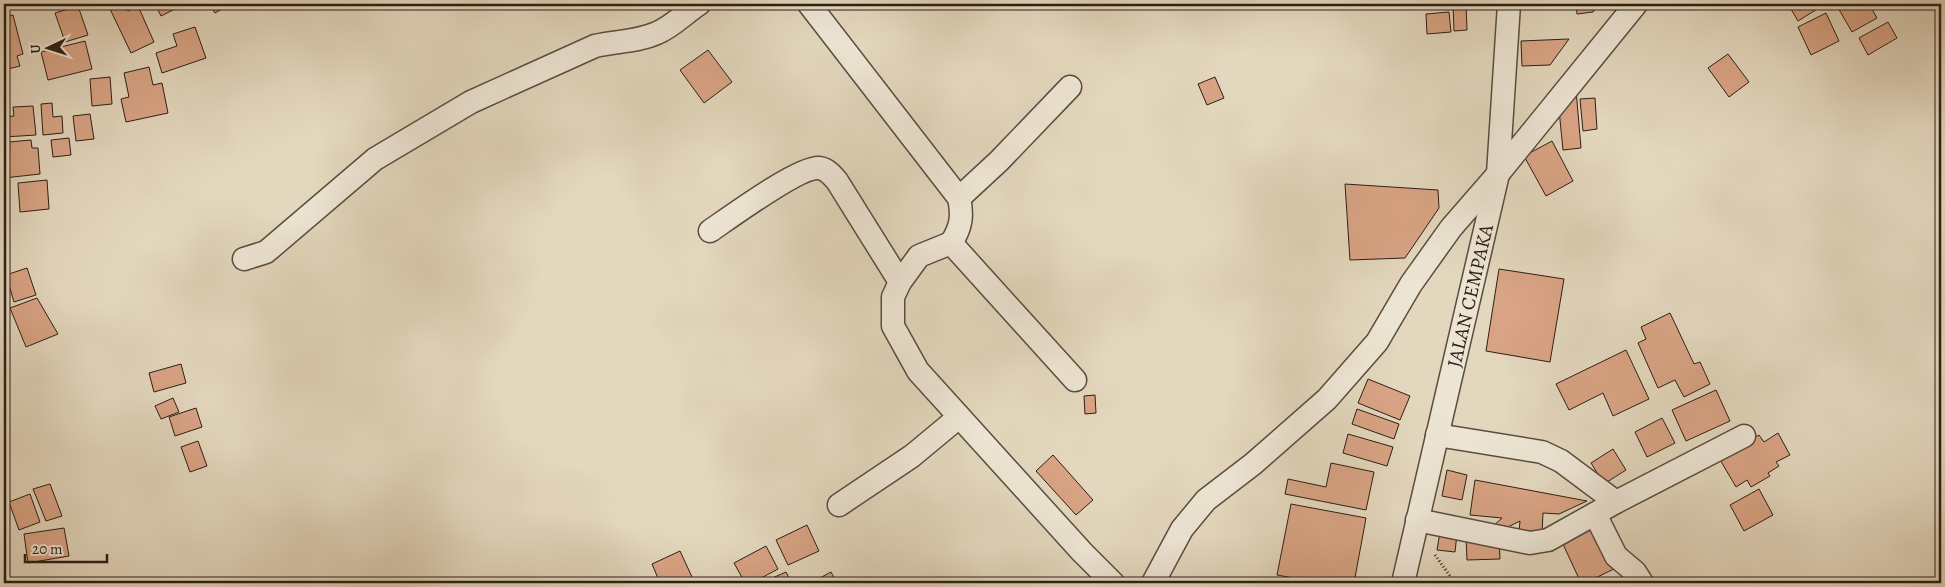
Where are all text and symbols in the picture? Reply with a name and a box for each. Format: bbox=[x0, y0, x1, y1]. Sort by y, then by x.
north arrow bbox=[22, 22, 72, 72]
text: U bbox=[26, 44, 45, 54]
street label: JALAN CEMPAKA bbox=[1440, 221, 1500, 370]
scale bar bbox=[25, 532, 108, 564]
text: 20 m bbox=[32, 539, 63, 559]

